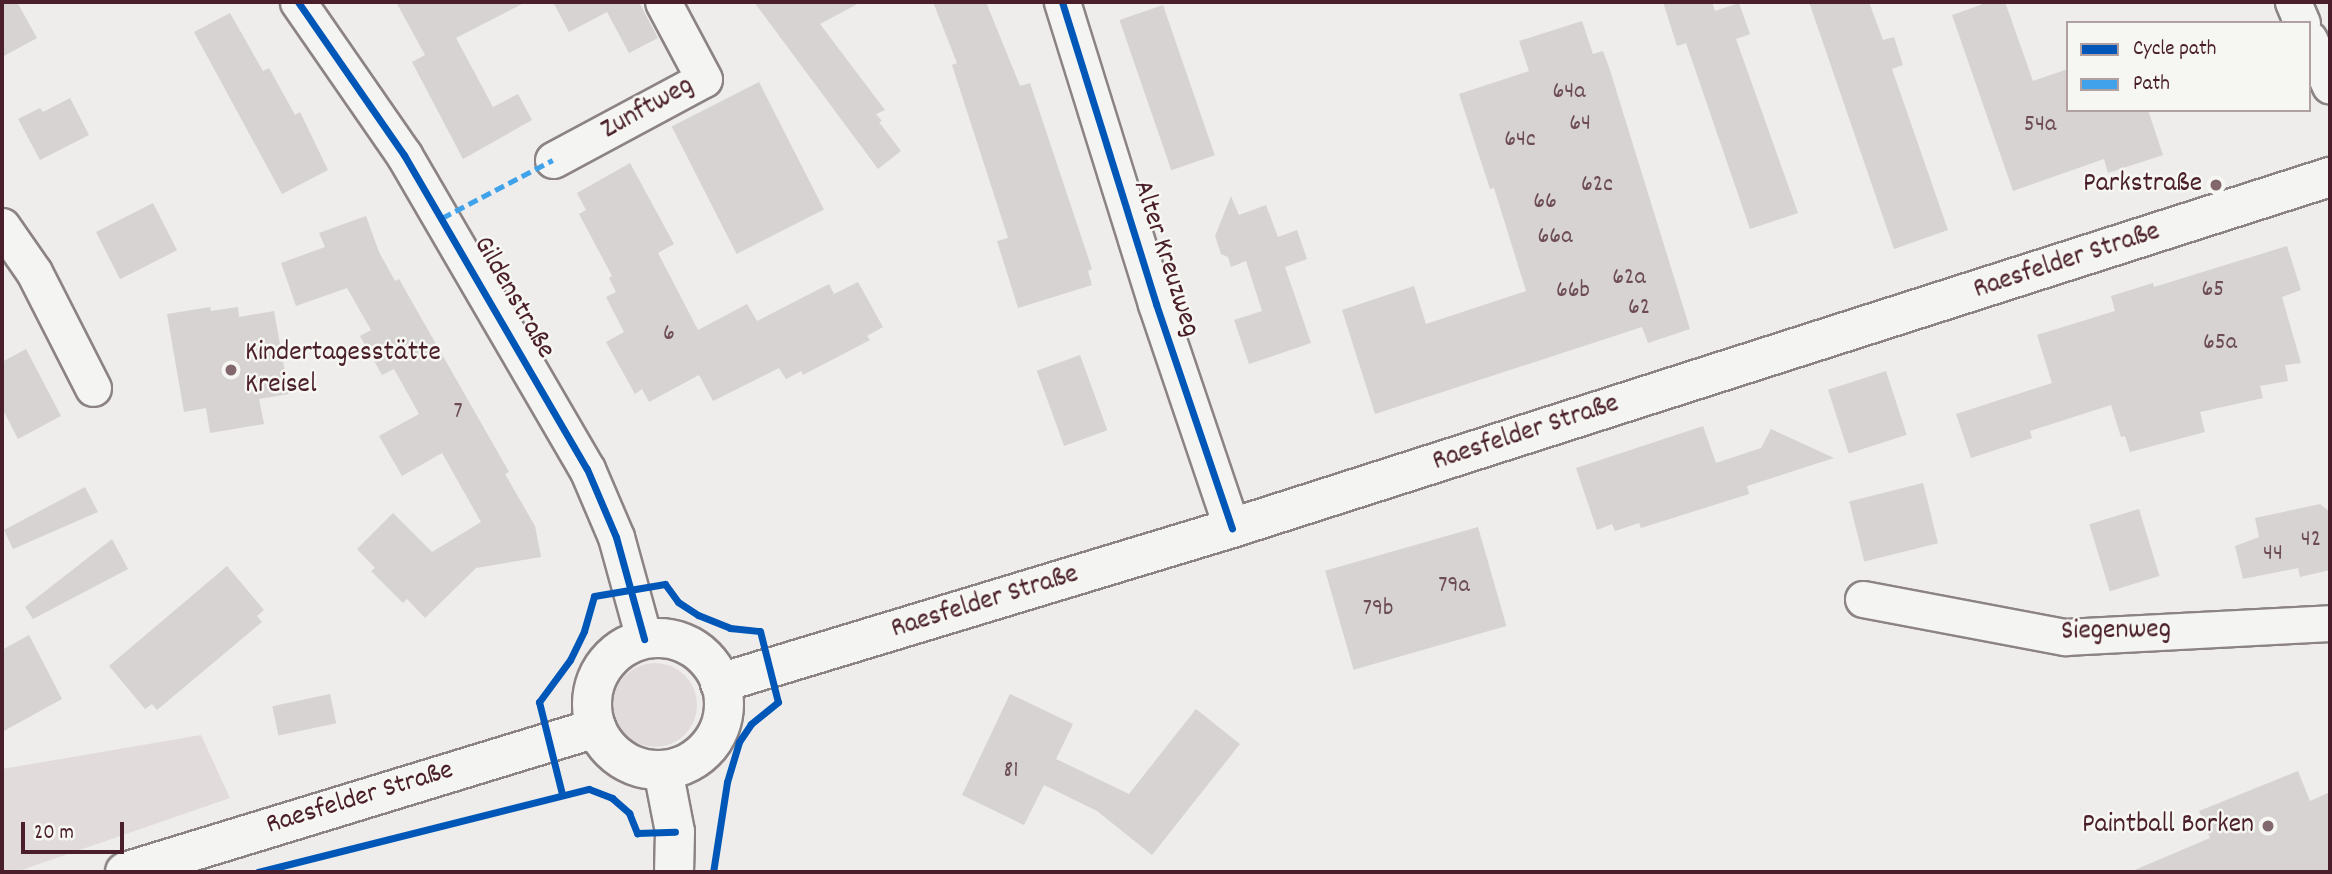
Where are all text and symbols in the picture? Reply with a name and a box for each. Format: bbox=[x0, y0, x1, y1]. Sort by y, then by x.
legend bbox=[2066, 21, 2311, 112]
text: Cycle path bbox=[2133, 35, 2216, 65]
street label: Zunftweg bbox=[596, 70, 700, 148]
text: Path bbox=[2133, 70, 2170, 100]
house number: 64a bbox=[1553, 79, 1585, 107]
house number: 64 bbox=[1569, 111, 1591, 139]
house number: 54a bbox=[2024, 112, 2056, 140]
house number: 64c bbox=[1504, 127, 1536, 155]
place label: Parkstraße bbox=[2083, 168, 2202, 202]
house number: 62c bbox=[1581, 172, 1613, 200]
street label: Alter Kreuzweg bbox=[1124, 177, 1206, 341]
marker: Parkstraße bbox=[2208, 177, 2224, 193]
house number: 66 bbox=[1533, 189, 1557, 217]
street label: Raesfelder Straße bbox=[1970, 216, 2164, 308]
house number: 66a bbox=[1538, 224, 1572, 252]
street label: Gildenstraße bbox=[465, 231, 561, 365]
house number: 62a bbox=[1612, 265, 1646, 293]
house number: 65 bbox=[2202, 277, 2224, 305]
house number: 66b bbox=[1556, 278, 1590, 306]
house number: 62 bbox=[1628, 295, 1650, 323]
house number: 6 bbox=[663, 321, 675, 349]
house number: 65a bbox=[2203, 330, 2237, 358]
place label: Kindertagesstätte Kreisel bbox=[245, 337, 441, 403]
marker: Kindertagesstätte Kreisel bbox=[223, 362, 239, 378]
street label: Raesfelder Straße bbox=[1429, 388, 1623, 480]
house number: 7 bbox=[453, 399, 463, 427]
house number: 42 bbox=[2301, 527, 2321, 555]
house number: 44 bbox=[2263, 541, 2283, 569]
street label: Raesfelder Straße bbox=[887, 559, 1083, 647]
house number: 79a bbox=[1438, 573, 1470, 601]
house number: 79b bbox=[1363, 596, 1393, 624]
street label: Siegenweg bbox=[2061, 614, 2171, 650]
street label: Raesfelder Straße bbox=[262, 755, 458, 843]
house number: 81 bbox=[1004, 758, 1018, 786]
scale bar bbox=[24, 808, 128, 852]
place label: Paintball Borken bbox=[2082, 809, 2254, 843]
marker: Paintball Borken bbox=[2260, 818, 2276, 834]
text: 20 m bbox=[34, 819, 74, 849]

